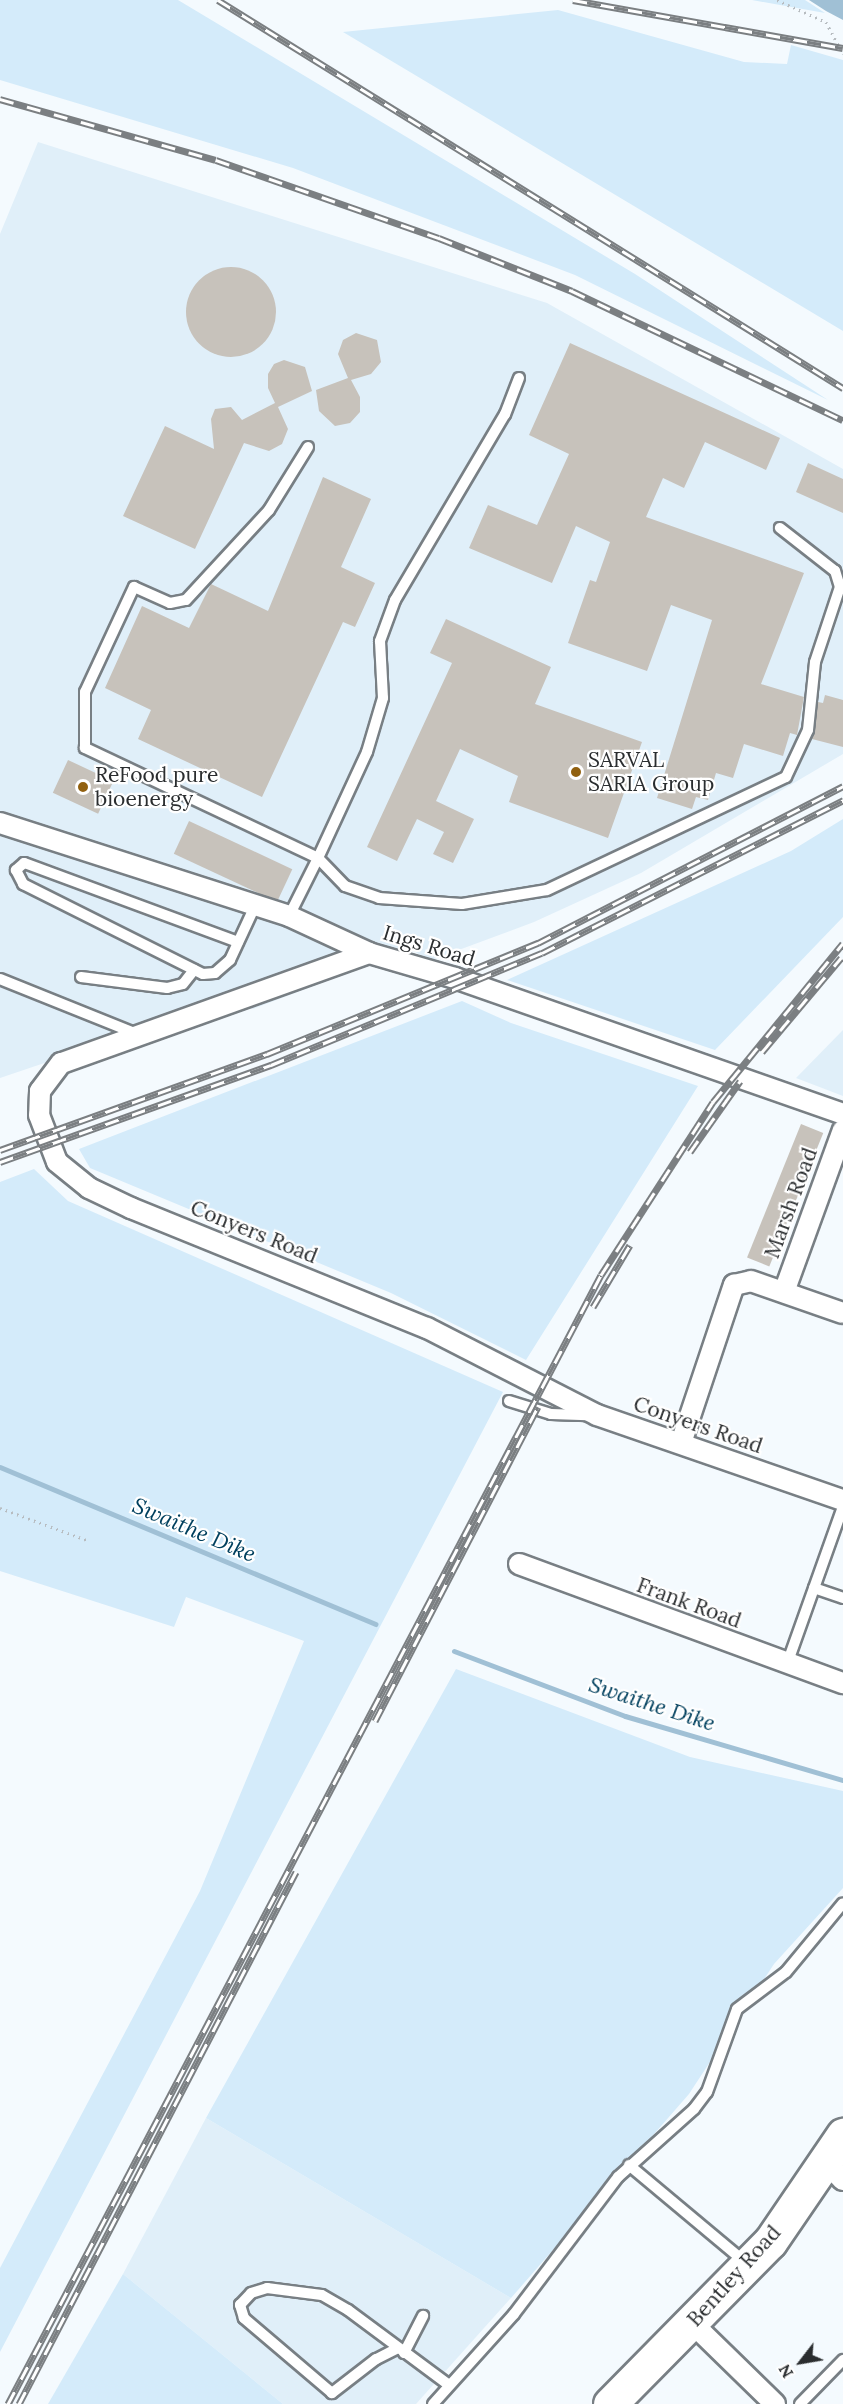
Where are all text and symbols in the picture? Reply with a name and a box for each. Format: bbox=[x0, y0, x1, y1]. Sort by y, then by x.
place label: SARVAL SARIA Group bbox=[588, 747, 714, 797]
place label: ReFood pure bioenergy bbox=[95, 762, 218, 812]
marker: SARVAL SARIA Group bbox=[569, 765, 583, 779]
marker: ReFood pure bioenergy bbox=[76, 780, 90, 794]
street label: Ings Road bbox=[380, 920, 478, 972]
street label: Marsh Road bbox=[759, 1144, 823, 1262]
street label: Conyers Road bbox=[187, 1195, 321, 1269]
street label: Conyers Road bbox=[630, 1391, 766, 1459]
water label: Swaithe Dike bbox=[128, 1492, 260, 1568]
street label: Frank Road bbox=[633, 1572, 745, 1634]
water label: Swaithe Dike bbox=[585, 1671, 719, 1737]
street label: Bentley Road bbox=[682, 2220, 786, 2332]
north arrow bbox=[771, 2332, 831, 2392]
text: N bbox=[774, 2361, 797, 2382]

